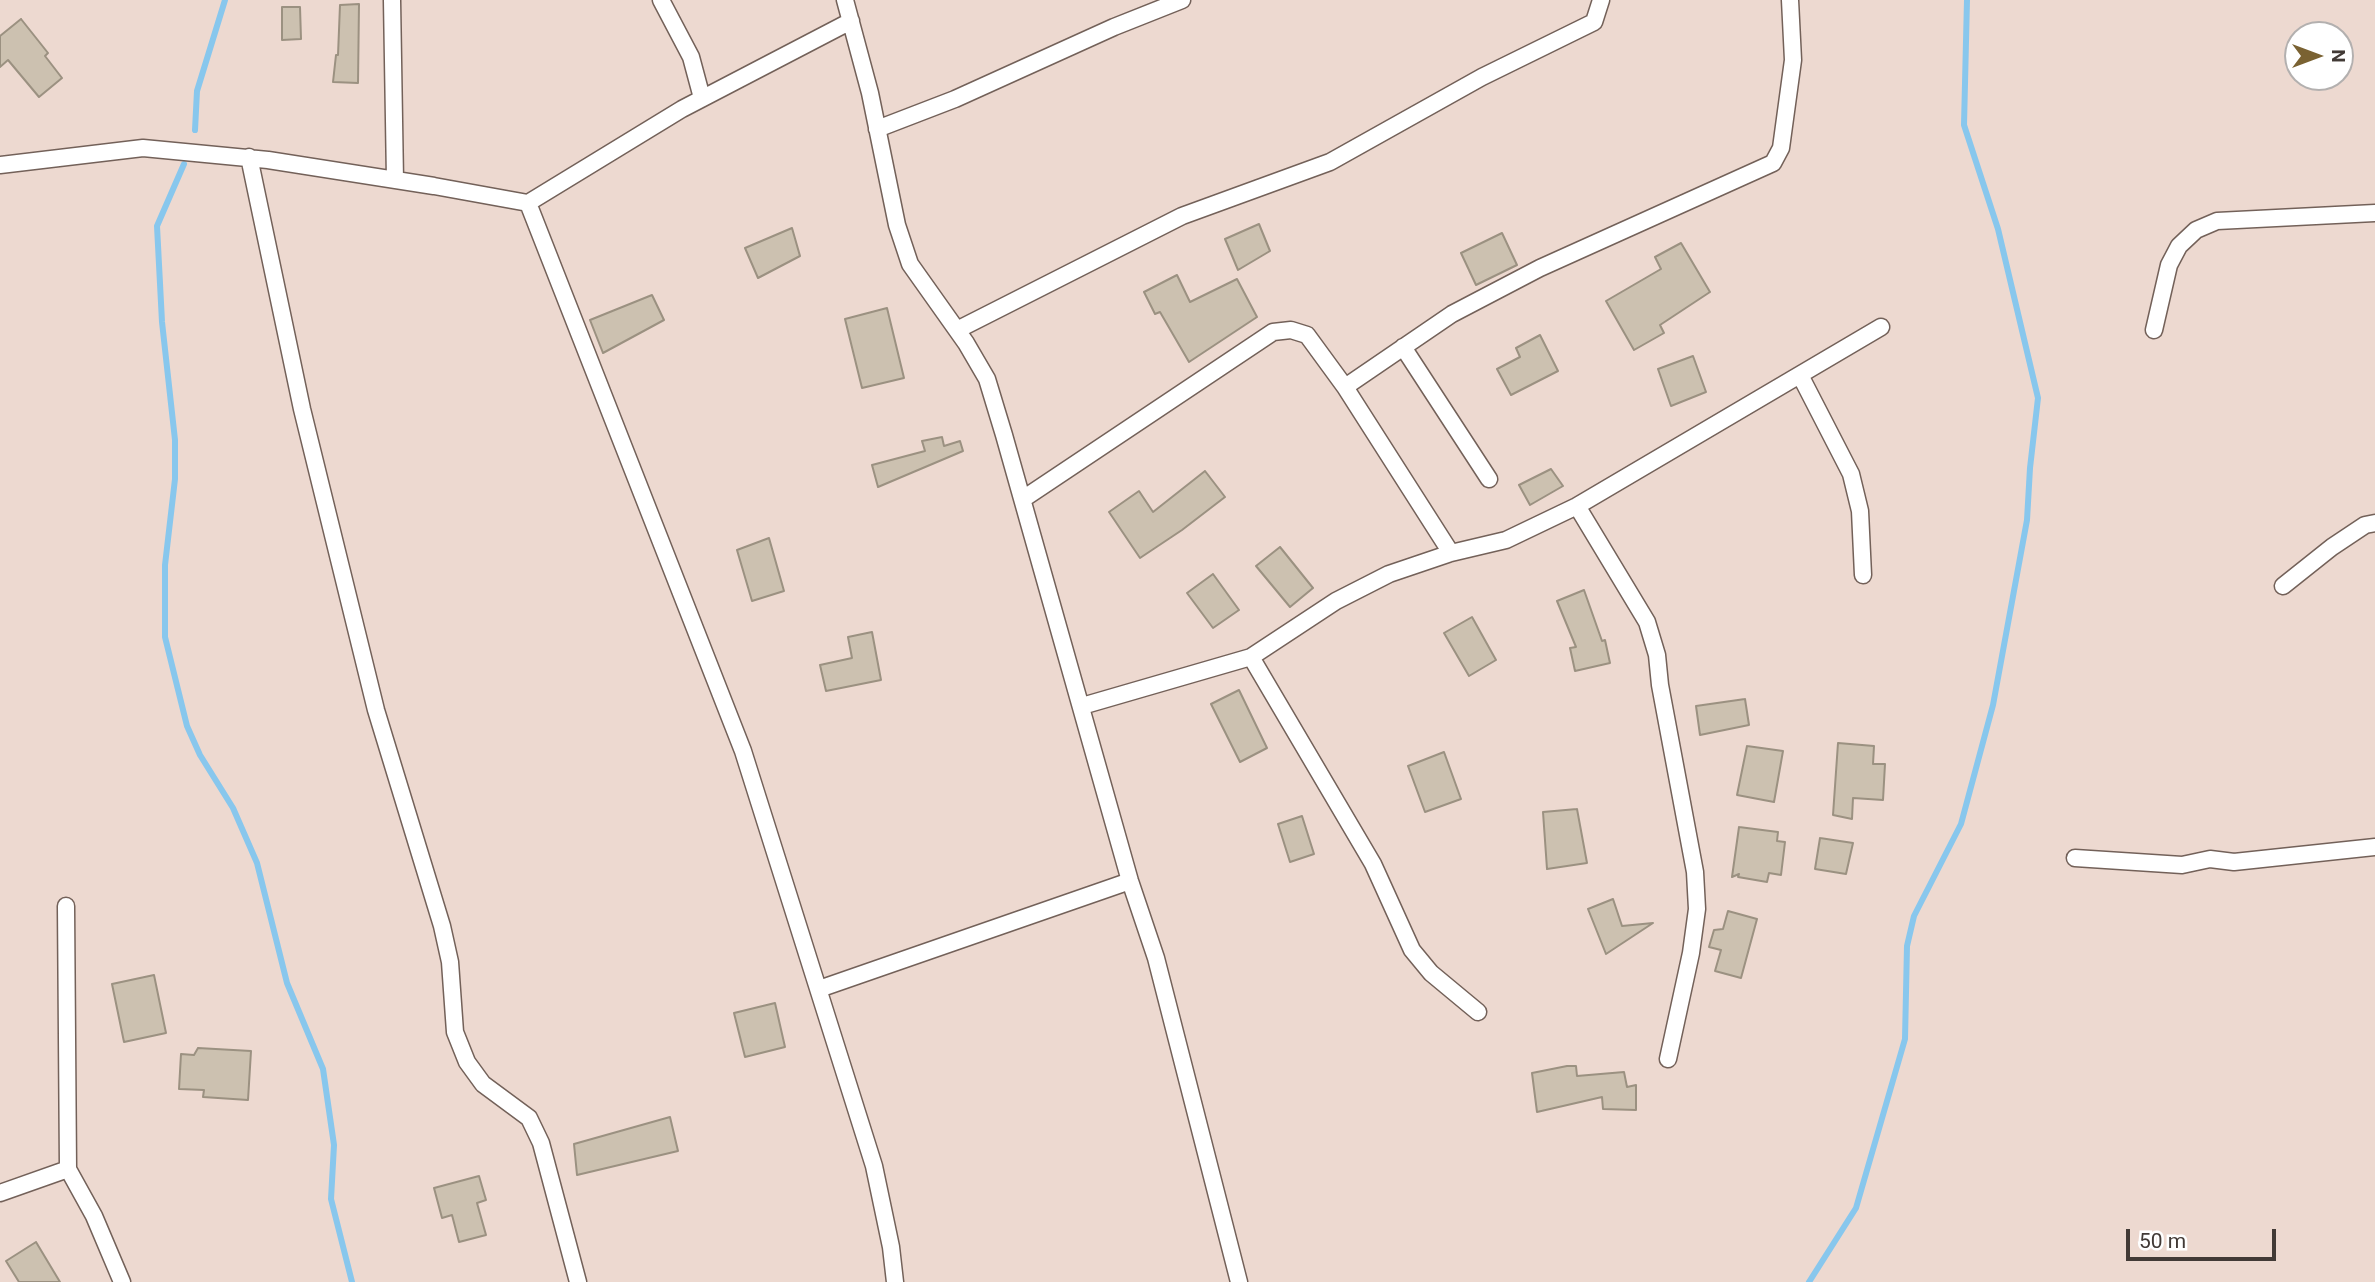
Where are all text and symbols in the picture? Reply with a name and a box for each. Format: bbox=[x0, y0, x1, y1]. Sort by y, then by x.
north arrow bbox=[2284, 21, 2354, 91]
text: N bbox=[2327, 49, 2350, 63]
scale bar bbox=[2130, 1216, 2280, 1260]
text: 50 m bbox=[2139, 1229, 2186, 1253]

